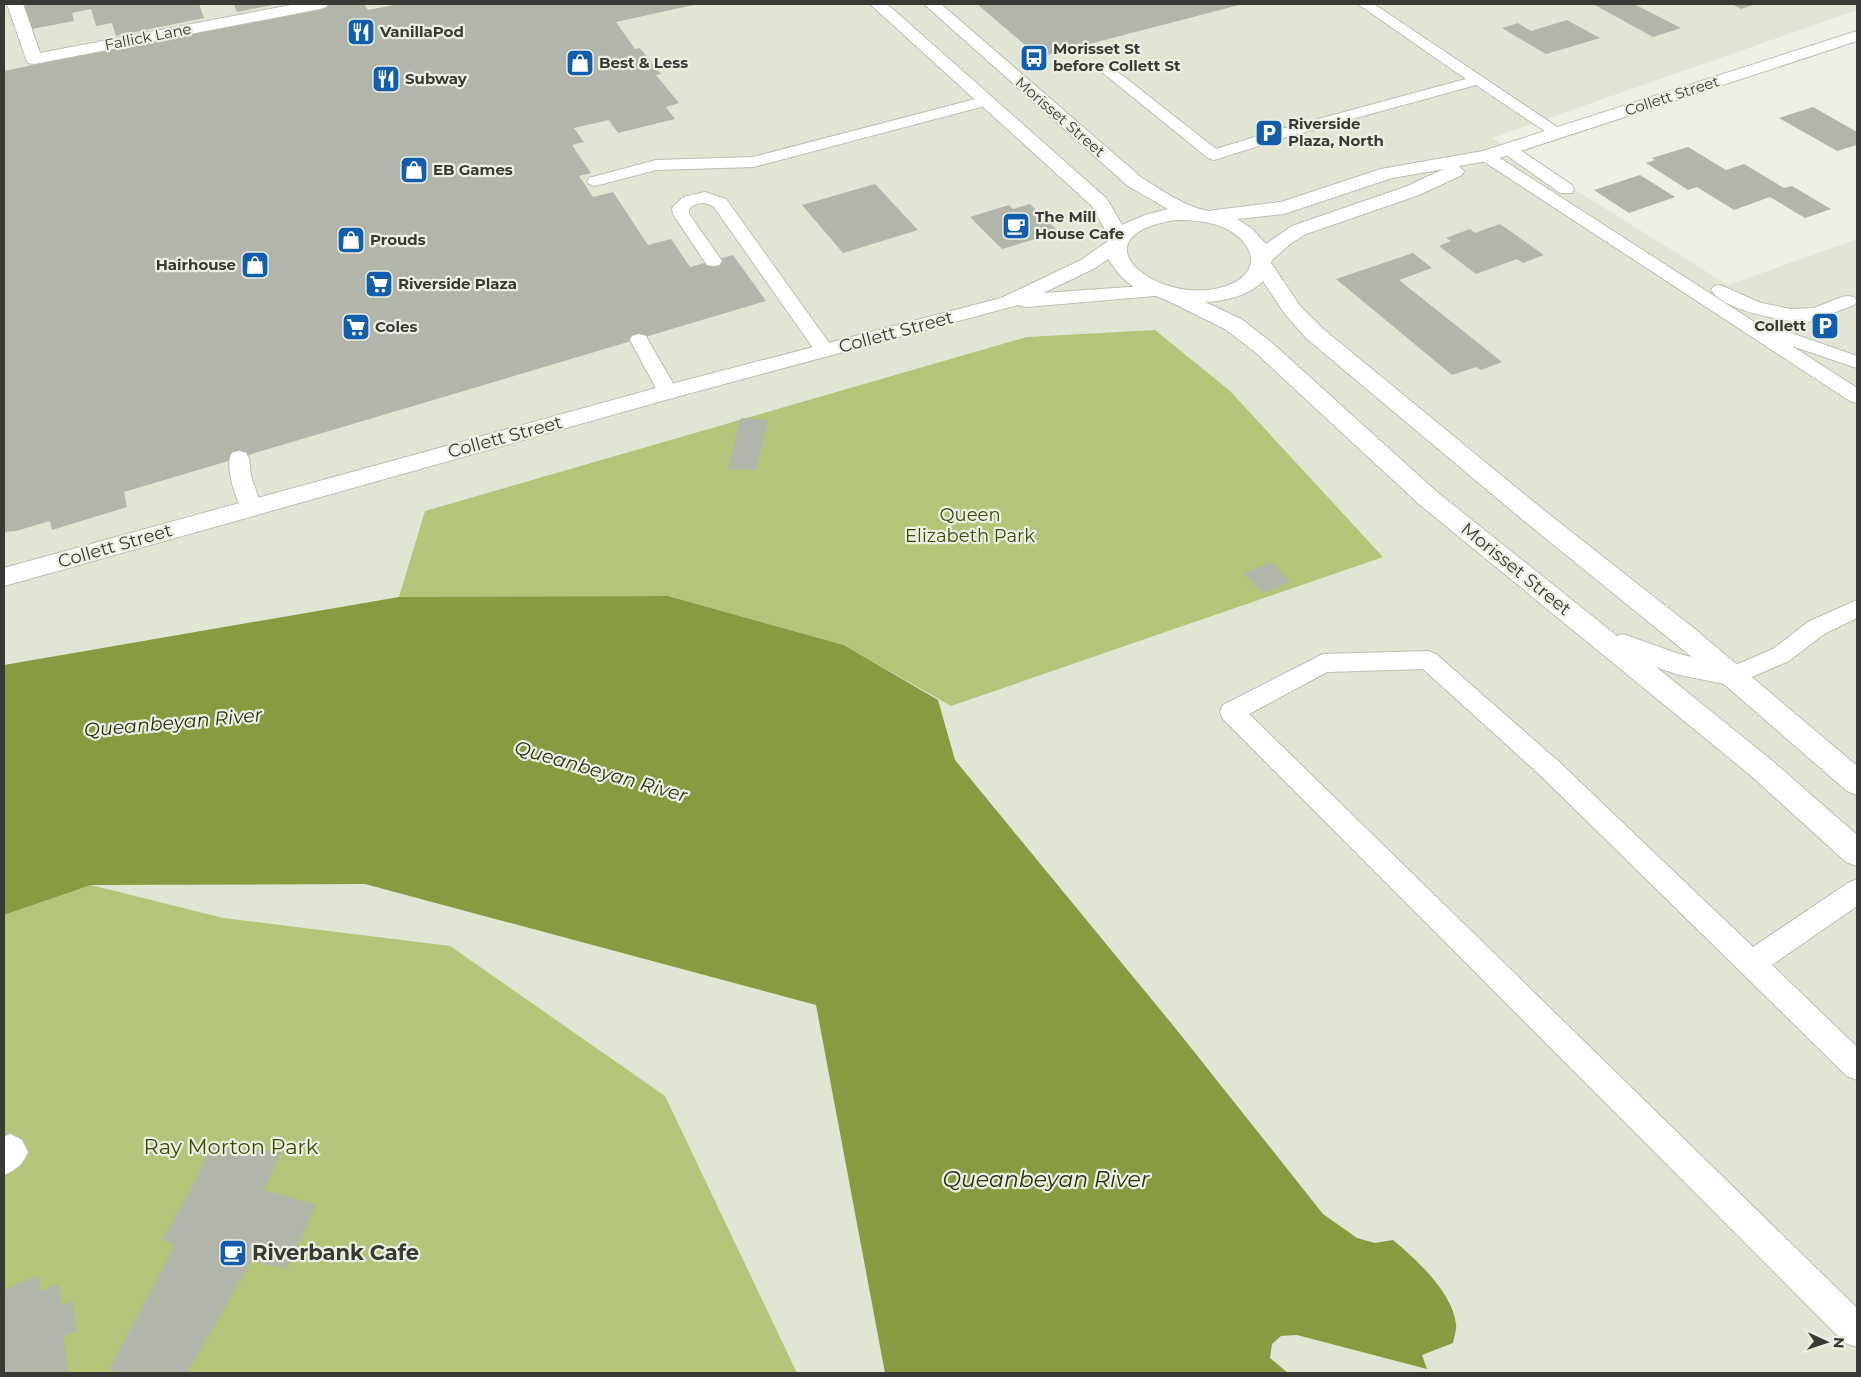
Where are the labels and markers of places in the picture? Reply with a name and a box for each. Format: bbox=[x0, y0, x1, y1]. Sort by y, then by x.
restaurant icon: VanillaPod bbox=[346, 17, 376, 47]
place label: VanillaPod bbox=[379, 22, 464, 41]
place label: Morisset St before Collett St bbox=[1053, 39, 1181, 75]
bus stop icon: Morisset St before Collett St bbox=[1019, 43, 1049, 73]
shop icon: Best & Less bbox=[565, 48, 595, 78]
place label: Best & Less bbox=[599, 53, 688, 72]
restaurant icon: Subway bbox=[371, 64, 401, 94]
place label: Subway bbox=[405, 69, 468, 88]
place label: Riverside Plaza, North bbox=[1288, 114, 1384, 150]
parking icon: Riverside Plaza, North bbox=[1254, 118, 1284, 148]
shop icon: EB Games bbox=[399, 155, 429, 185]
place label: EB Games bbox=[433, 160, 513, 179]
place label: The Mill House Cafe bbox=[1035, 207, 1124, 243]
cafe icon: The Mill House Cafe bbox=[1001, 211, 1031, 241]
shop icon: Prouds bbox=[336, 225, 366, 255]
place label: Prouds bbox=[370, 230, 426, 249]
shop icon: Hairhouse bbox=[240, 250, 270, 280]
place label: Hairhouse bbox=[156, 255, 236, 274]
supermarket icon: Riverside Plaza bbox=[364, 269, 394, 299]
place label: Riverside Plaza bbox=[398, 274, 517, 293]
parking icon: Collett bbox=[1810, 311, 1840, 341]
supermarket icon: Coles bbox=[341, 312, 371, 342]
place label: Collett bbox=[1754, 316, 1806, 335]
place label: Coles bbox=[375, 317, 417, 336]
cafe icon: Riverbank Cafe bbox=[218, 1238, 248, 1268]
place label: Riverbank Cafe bbox=[252, 1240, 419, 1265]

